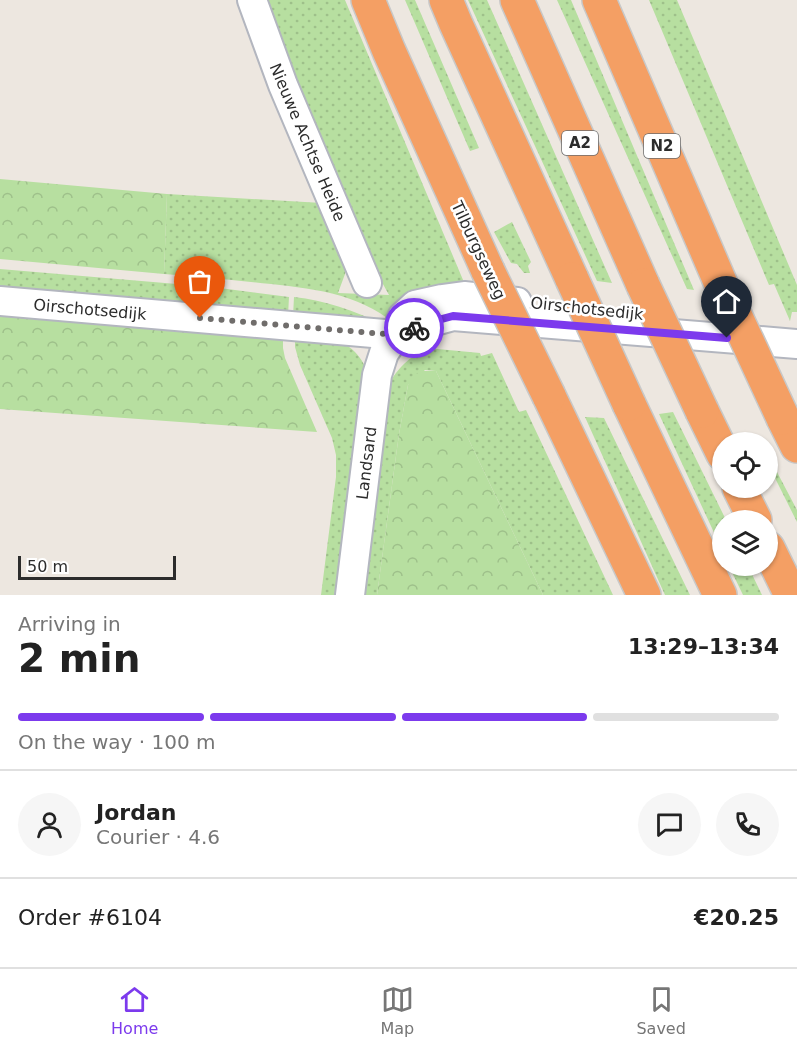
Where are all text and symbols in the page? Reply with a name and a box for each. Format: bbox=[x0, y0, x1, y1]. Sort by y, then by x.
street label: Nieuwe Achtse Heide bbox=[266, 60, 349, 224]
road number: A2 bbox=[562, 131, 598, 155]
road number: N2 bbox=[644, 134, 680, 158]
street label: Tilburgseweg bbox=[447, 197, 510, 302]
pin bbox=[174, 256, 225, 318]
icon: bag bbox=[183, 265, 216, 298]
pin bbox=[701, 276, 752, 338]
icon: home bbox=[710, 285, 743, 318]
street label: Oirschotsedijk bbox=[530, 293, 645, 324]
street label: Oirschotsedijk bbox=[33, 295, 148, 324]
courier bbox=[384, 298, 444, 358]
icon: bike bbox=[398, 312, 431, 345]
street label: Landsard bbox=[353, 425, 380, 501]
map controls bbox=[712, 432, 778, 576]
button: locate bbox=[712, 432, 778, 498]
button: layers bbox=[712, 510, 778, 576]
scale bar bbox=[18, 553, 176, 580]
text: 50 m bbox=[27, 557, 68, 576]
text: Arriving in bbox=[18, 612, 121, 636]
text: 13:29–13:34 bbox=[628, 634, 779, 659]
text: 2 min bbox=[18, 636, 140, 681]
text: On the way · 100 m bbox=[18, 730, 216, 754]
button: person bbox=[18, 793, 81, 856]
button: chat bbox=[638, 793, 701, 856]
button: phone bbox=[716, 793, 779, 856]
text: Jordan bbox=[96, 800, 176, 825]
text: Courier · 4.6 bbox=[96, 825, 220, 849]
text: Order #6104 bbox=[18, 905, 162, 930]
text: €20.25 bbox=[694, 905, 779, 930]
tab: Home bbox=[111, 983, 158, 1038]
tab: Map bbox=[381, 983, 414, 1038]
tab: Saved bbox=[636, 983, 686, 1038]

